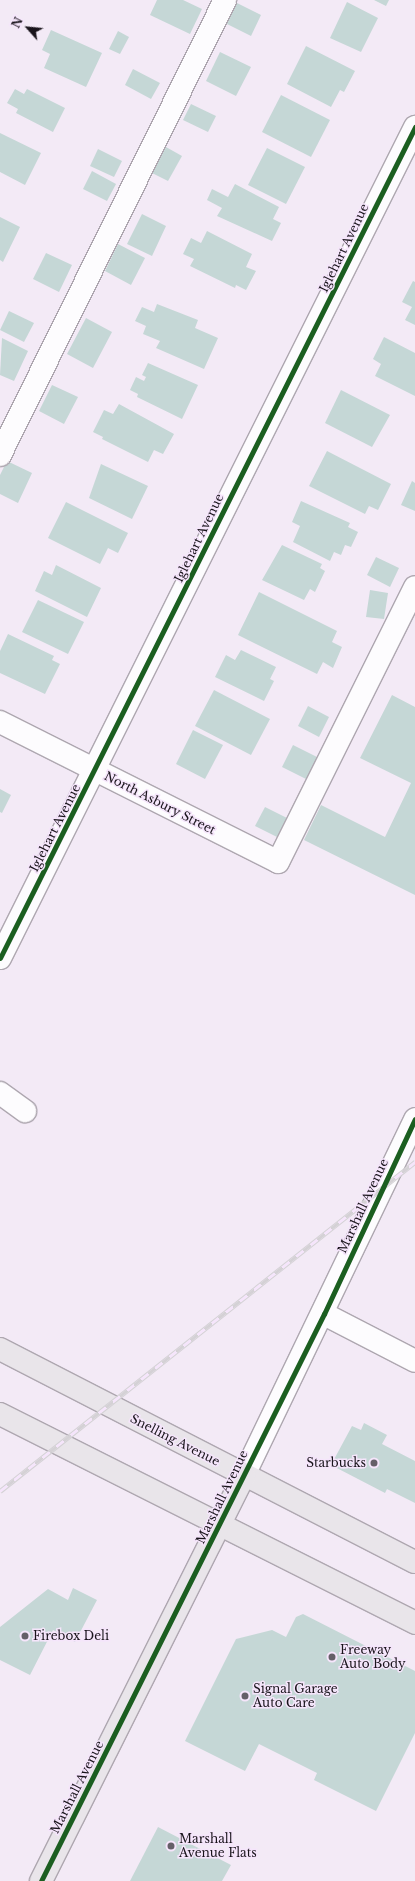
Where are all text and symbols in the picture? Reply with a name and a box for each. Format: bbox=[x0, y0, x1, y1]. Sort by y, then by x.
north arrow bbox=[8, 8, 48, 48]
text: N bbox=[9, 15, 26, 30]
street label: Iglehart Avenue bbox=[316, 201, 372, 295]
street label: Iglehart Avenue bbox=[171, 491, 227, 585]
street label: North Asbury Street bbox=[102, 768, 218, 838]
street label: Iglehart Avenue bbox=[27, 782, 83, 874]
street label: Marshall Avenue bbox=[335, 1156, 391, 1256]
street label: Snelling Avenue bbox=[127, 1411, 223, 1469]
street label: Marshall Avenue bbox=[193, 1448, 251, 1546]
place label: Starbucks bbox=[306, 1456, 366, 1470]
marker: Starbucks bbox=[369, 1458, 379, 1468]
place label: Firebox Deli bbox=[33, 1629, 109, 1643]
marker: Firebox Deli bbox=[20, 1631, 30, 1641]
place label: Freeway Auto Body bbox=[340, 1643, 406, 1671]
marker: Freeway Auto Body bbox=[327, 1652, 337, 1662]
place label: Signal Garage Auto Care bbox=[253, 1682, 338, 1710]
marker: Signal Garage Auto Care bbox=[240, 1691, 250, 1701]
street label: Marshall Avenue bbox=[47, 1738, 107, 1836]
place label: Marshall Avenue Flats bbox=[179, 1832, 257, 1860]
marker: Marshall Avenue Flats bbox=[166, 1841, 176, 1851]

